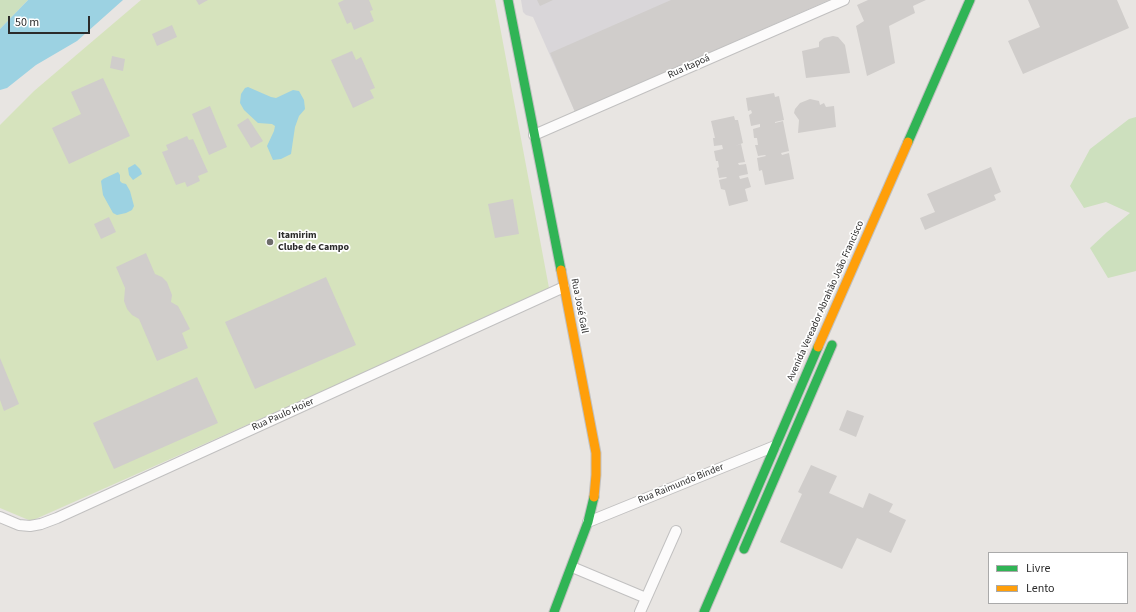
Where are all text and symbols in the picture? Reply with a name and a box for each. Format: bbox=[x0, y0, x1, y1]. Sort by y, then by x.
scale bar bbox=[10, 8, 92, 34]
text: 50 m bbox=[15, 14, 39, 31]
street label: Rua Itapoá bbox=[666, 52, 712, 82]
street label: Avenida Vereador Abrahão João Francisco bbox=[785, 219, 867, 383]
place label: Itamirim Clube de Campo bbox=[278, 230, 349, 254]
marker: Itamirim Clube de Campo bbox=[265, 237, 275, 247]
street label: Rua José Gall bbox=[568, 277, 590, 335]
street label: Rua Paulo Hoier bbox=[250, 396, 316, 434]
street label: Rua Raimundo Binder bbox=[636, 461, 726, 507]
legend bbox=[988, 552, 1128, 604]
text: Livre bbox=[1026, 560, 1050, 577]
text: Lento bbox=[1026, 580, 1055, 597]

